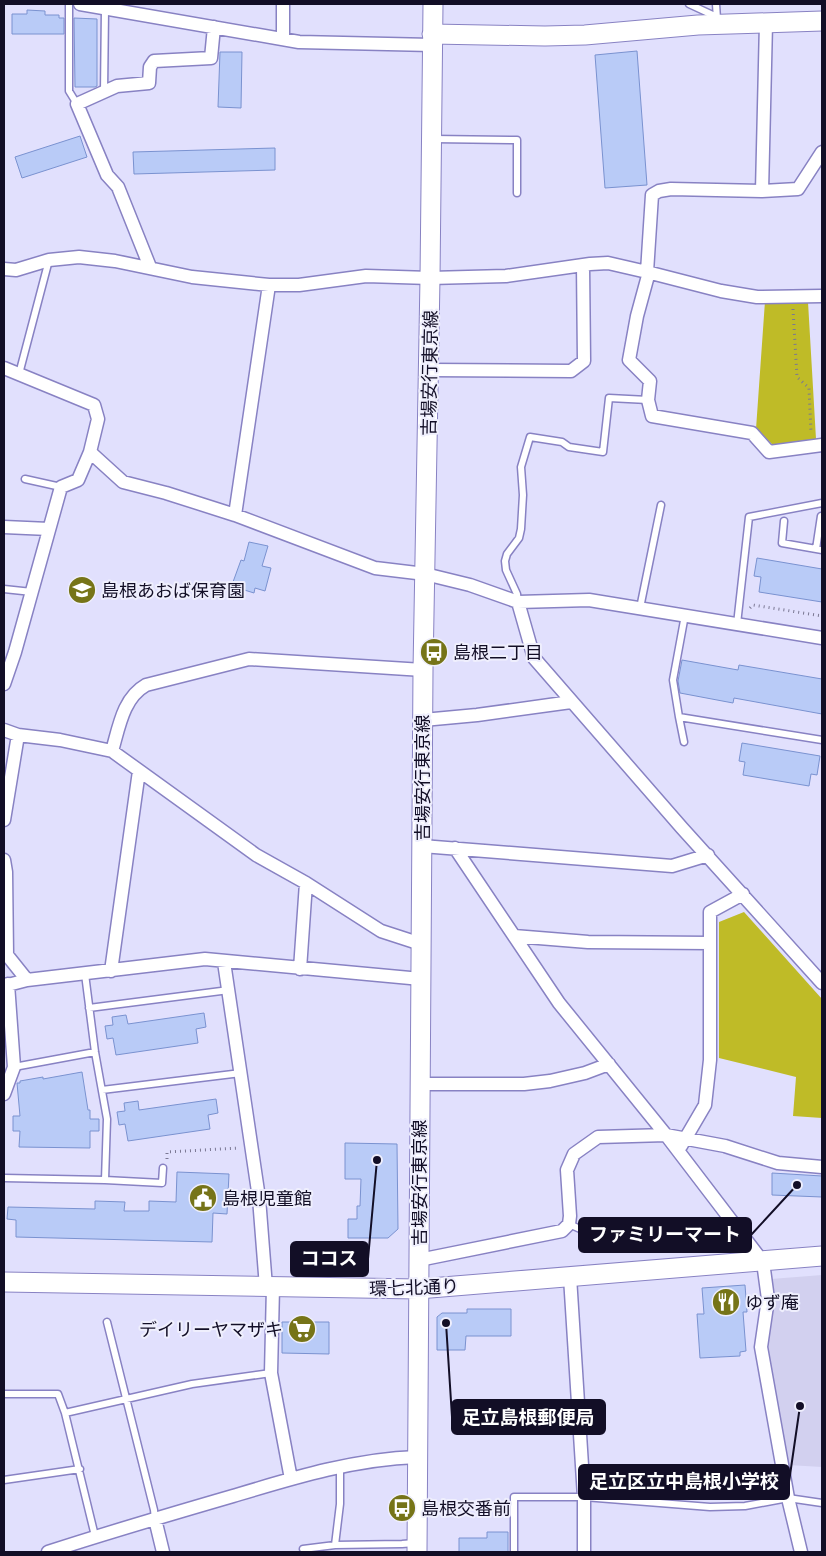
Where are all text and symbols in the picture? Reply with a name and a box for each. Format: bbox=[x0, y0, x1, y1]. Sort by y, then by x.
street label: 吉場安行東京線 bbox=[416, 310, 442, 436]
school or university icon: 島根あおば保育園 bbox=[67, 575, 97, 605]
place label: 島根あおば保育園 bbox=[101, 578, 245, 602]
bus stop icon: 島根二丁目 bbox=[419, 637, 449, 667]
place label: 島根二丁目 bbox=[453, 640, 543, 664]
street label: 吉場安行東京線 bbox=[410, 715, 434, 841]
street label: 吉場安行東京線 bbox=[407, 1120, 431, 1246]
public building icon: 島根児童館 bbox=[188, 1183, 218, 1213]
place label: 島根児童館 bbox=[222, 1186, 312, 1210]
callout: ファミリーマート bbox=[579, 1218, 751, 1252]
text: ファミリーマート bbox=[589, 1221, 741, 1247]
callout: ココス bbox=[291, 1242, 368, 1276]
text: ココス bbox=[300, 1245, 358, 1271]
street label: 環七北通り bbox=[369, 1273, 459, 1301]
restaurant icon: ゆず庵 bbox=[711, 1287, 741, 1317]
place label: ゆず庵 bbox=[745, 1290, 799, 1314]
supermarket icon: デイリーヤマザキ bbox=[287, 1314, 317, 1344]
place label: デイリーヤマザキ bbox=[139, 1317, 283, 1341]
callout: 足立島根郵便局 bbox=[452, 1400, 605, 1434]
text: 足立島根郵便局 bbox=[461, 1404, 595, 1430]
callout: 足立区立中島根小学校 bbox=[579, 1465, 789, 1499]
text: 足立区立中島根小学校 bbox=[589, 1468, 779, 1494]
bus stop icon: 島根交番前 bbox=[387, 1493, 417, 1523]
place label: 島根交番前 bbox=[421, 1496, 511, 1520]

